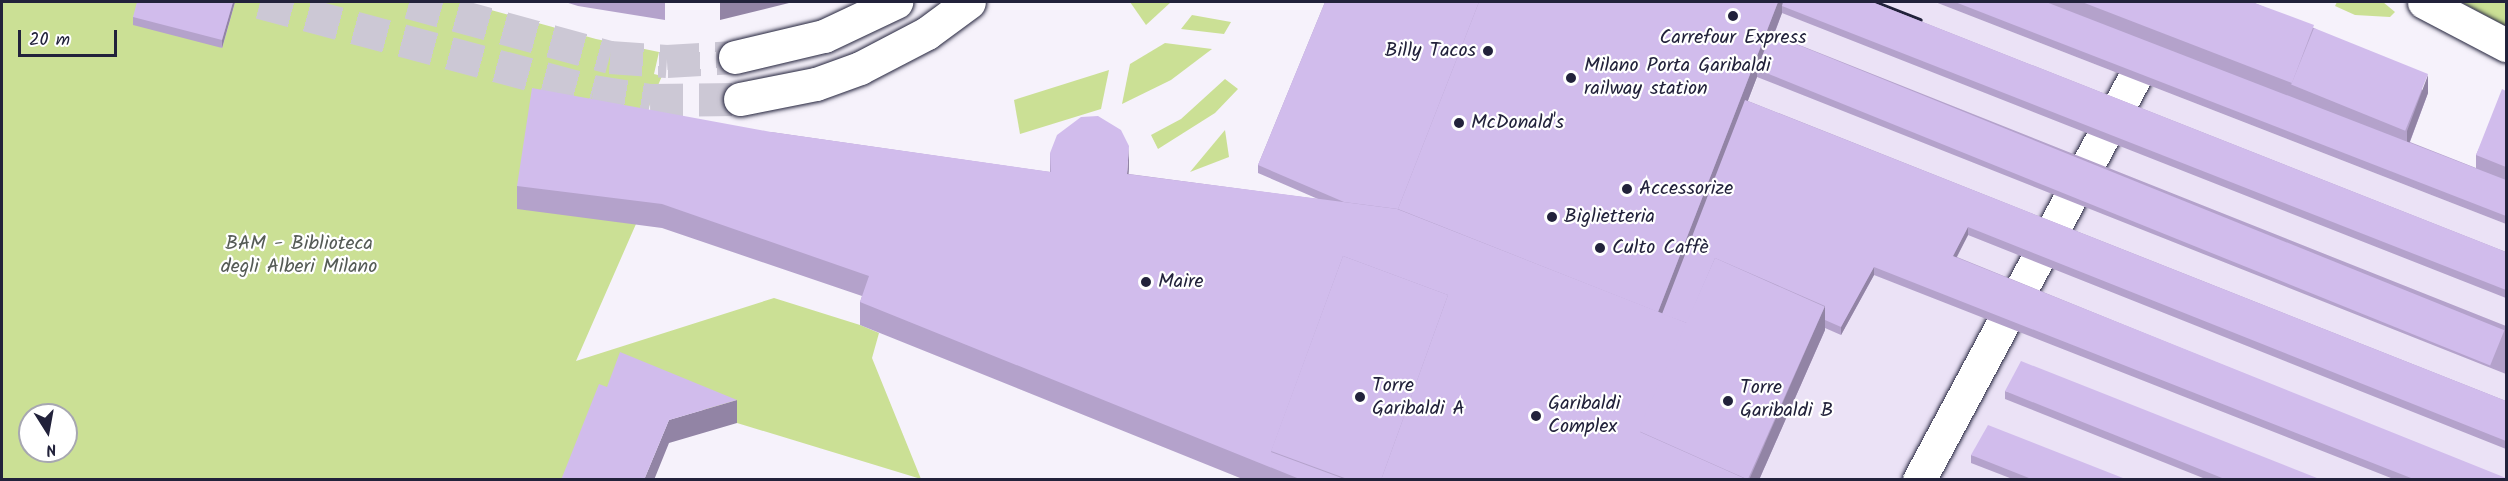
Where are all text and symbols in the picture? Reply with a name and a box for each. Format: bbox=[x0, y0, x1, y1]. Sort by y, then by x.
marker: Carrefour Express bbox=[1726, 9, 1740, 23]
scale bar bbox=[21, 18, 120, 56]
text: 20 m bbox=[29, 26, 70, 55]
place label: Carrefour Express bbox=[1660, 26, 1806, 50]
place label: Billy Tacos bbox=[1385, 39, 1476, 63]
marker: Billy Tacos bbox=[1481, 44, 1495, 58]
place label: Milano Porta Garibaldi railway station bbox=[1584, 54, 1771, 101]
marker: Milano Porta Garibaldi railway station bbox=[1562, 69, 1580, 87]
place label: McDonald's bbox=[1471, 111, 1564, 135]
marker: McDonald's bbox=[1452, 116, 1466, 130]
place label: Accessorize bbox=[1639, 177, 1733, 201]
marker: Accessorize bbox=[1620, 182, 1634, 196]
place label: Biglietteria bbox=[1564, 205, 1655, 229]
marker: Biglietteria bbox=[1545, 210, 1559, 224]
park label: BAM - Biblioteca degli Alberi Milano bbox=[221, 233, 377, 280]
place label: Culto Caffè bbox=[1612, 236, 1708, 260]
marker: Culto Caffè bbox=[1593, 241, 1607, 255]
place label: Maire bbox=[1158, 270, 1204, 294]
marker: Maire bbox=[1139, 275, 1153, 289]
place label: Torre Garibaldi A bbox=[1372, 374, 1465, 421]
place label: Torre Garibaldi B bbox=[1740, 377, 1833, 424]
marker: Torre Garibaldi A bbox=[1353, 390, 1367, 404]
place label: Garibaldi Complex bbox=[1548, 392, 1620, 439]
marker: Torre Garibaldi B bbox=[1721, 394, 1735, 408]
north arrow bbox=[18, 403, 78, 463]
marker: Garibaldi Complex bbox=[1529, 409, 1543, 423]
text: N bbox=[44, 436, 59, 462]

